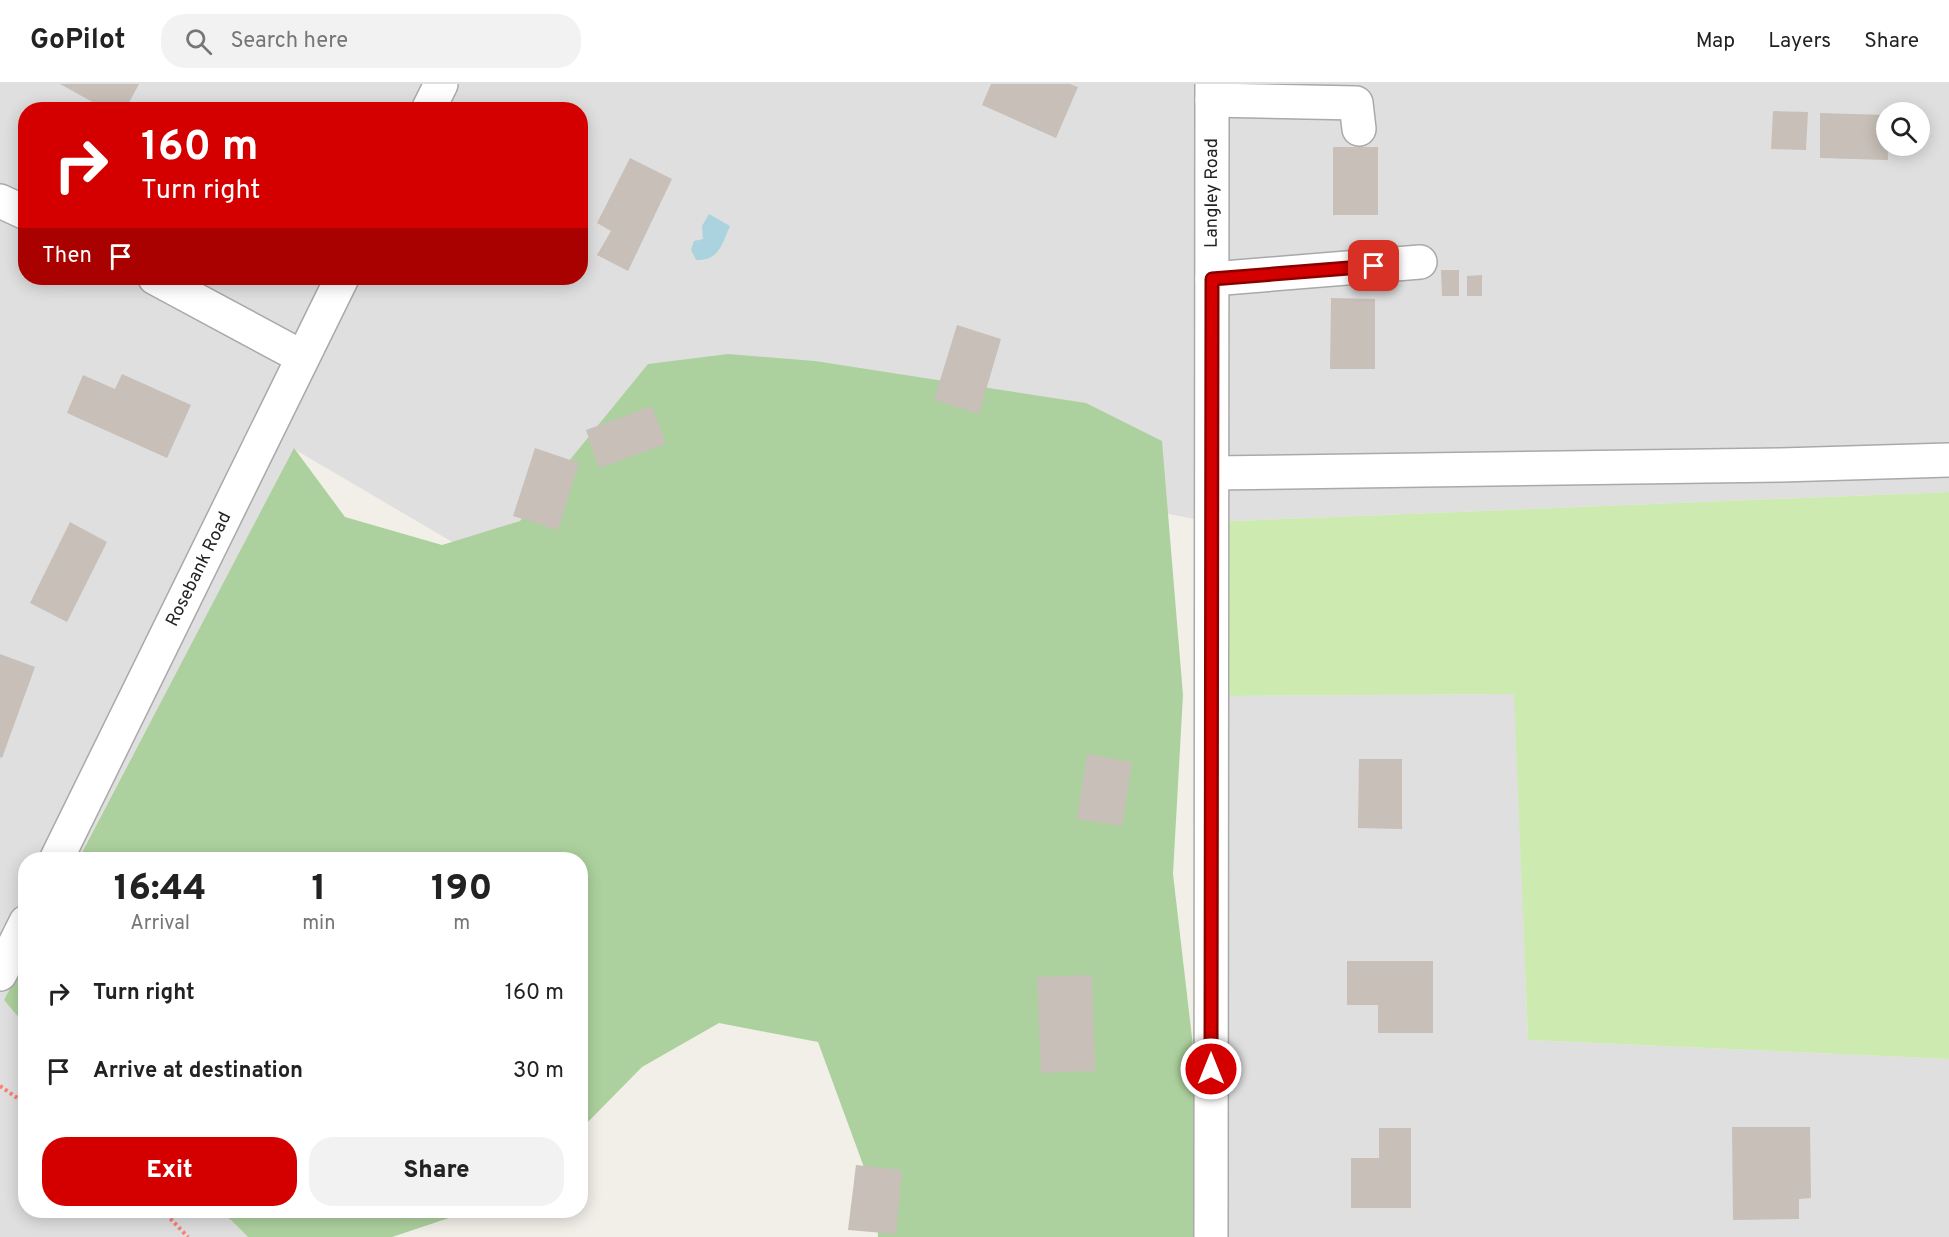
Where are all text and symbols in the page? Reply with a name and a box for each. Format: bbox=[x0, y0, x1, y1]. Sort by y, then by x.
search box bbox=[161, 14, 581, 68]
text: GoPilot bbox=[30, 23, 125, 59]
icon: search bbox=[182, 25, 215, 58]
text: Search here bbox=[230, 28, 348, 55]
text: Map bbox=[1696, 28, 1735, 55]
text: Layers bbox=[1768, 28, 1831, 55]
text: Share bbox=[1864, 28, 1919, 55]
map controls bbox=[1876, 102, 1930, 156]
button: search bbox=[1876, 102, 1930, 156]
text: 160 m bbox=[141, 122, 259, 175]
icon: right bbox=[42, 126, 120, 204]
street label: Langley Road bbox=[1200, 138, 1223, 248]
text: Turn right bbox=[141, 174, 260, 208]
icon: arrive bbox=[104, 240, 137, 273]
pin bbox=[1348, 240, 1399, 291]
text: Then bbox=[42, 243, 92, 270]
icon: arrive bbox=[1357, 249, 1390, 282]
street label: Rosebank Road bbox=[161, 508, 237, 630]
text: 16:44 bbox=[114, 867, 206, 913]
text: 1 bbox=[311, 867, 326, 913]
text: 190 bbox=[431, 867, 492, 913]
text: Arrival bbox=[130, 911, 190, 937]
text: min bbox=[302, 911, 335, 937]
text: m bbox=[453, 911, 470, 937]
icon: right bbox=[42, 977, 75, 1010]
text: Turn right bbox=[93, 980, 195, 1007]
text: 160 m bbox=[505, 980, 564, 1007]
position arrow bbox=[1179, 1037, 1243, 1101]
icon: arrive bbox=[42, 1055, 75, 1088]
text: Arrive at destination bbox=[93, 1058, 303, 1085]
text: 30 m bbox=[513, 1058, 564, 1085]
button: Exit bbox=[42, 1137, 297, 1206]
button: Share bbox=[309, 1137, 564, 1206]

